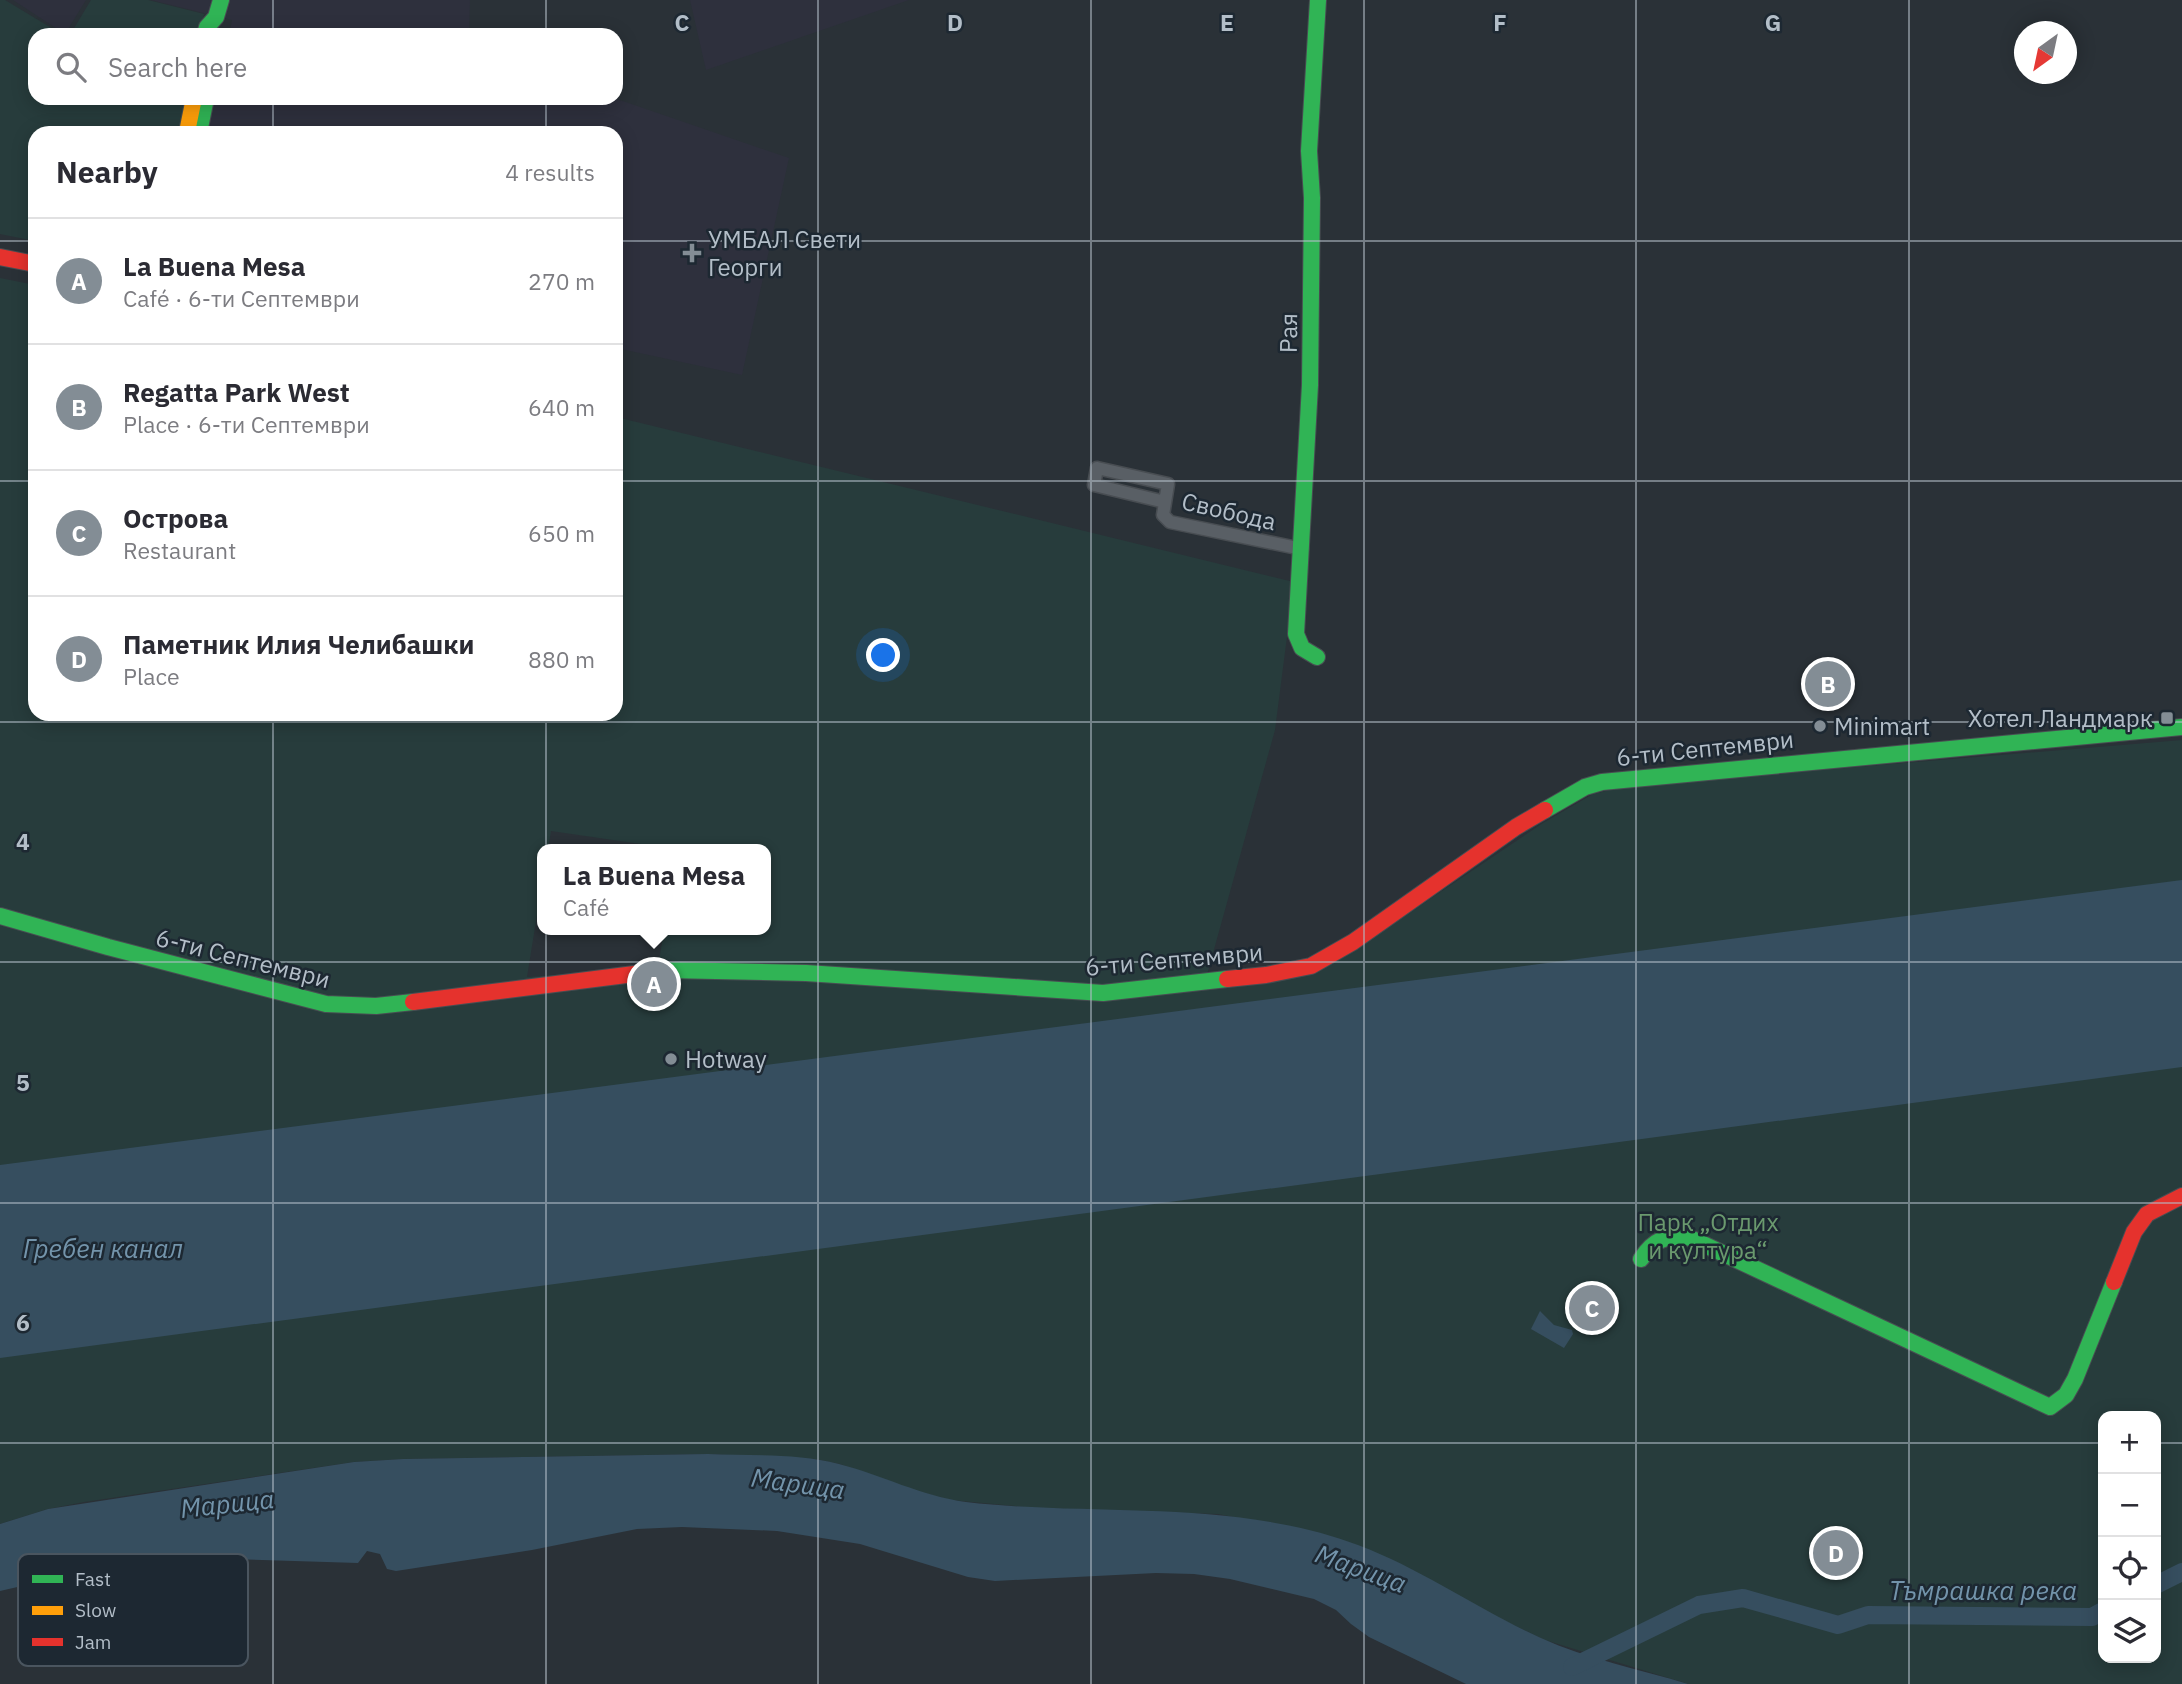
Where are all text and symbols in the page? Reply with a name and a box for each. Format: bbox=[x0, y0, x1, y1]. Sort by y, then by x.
text: C bbox=[675, 7, 690, 37]
text: D bbox=[947, 7, 963, 37]
text: E bbox=[1220, 7, 1234, 37]
text: F bbox=[1493, 7, 1507, 37]
text: G bbox=[1765, 7, 1781, 37]
north arrow bbox=[2014, 21, 2077, 84]
search box bbox=[28, 28, 623, 105]
icon: search bbox=[52, 48, 90, 86]
text: Search here bbox=[108, 50, 247, 84]
text: Nearby bbox=[56, 152, 158, 191]
text: 4 results bbox=[505, 157, 595, 187]
place label: УМБАЛ Свети Георги bbox=[708, 223, 861, 283]
marker: УМБАЛ Свети Георги bbox=[682, 243, 702, 263]
text: La Buena Mesa bbox=[123, 249, 306, 283]
text: A bbox=[71, 266, 87, 296]
text: 270 m bbox=[528, 266, 595, 296]
text: Café · 6-ти Септември bbox=[123, 283, 360, 313]
street label: Рая bbox=[1272, 313, 1304, 353]
text: Regatta Park West bbox=[123, 375, 350, 409]
text: B bbox=[71, 392, 87, 422]
text: 640 m bbox=[528, 392, 595, 422]
text: Place · 6-ти Септември bbox=[123, 409, 370, 439]
street label: Свобода bbox=[1179, 485, 1280, 537]
text: Острова bbox=[123, 501, 228, 535]
text: C bbox=[72, 518, 86, 548]
text: 650 m bbox=[528, 518, 595, 548]
text: Restaurant bbox=[123, 535, 236, 565]
text: Паметник Илия Челибашки bbox=[123, 627, 474, 661]
your location bbox=[866, 638, 900, 672]
text: D bbox=[71, 644, 87, 674]
text: 880 m bbox=[528, 644, 595, 674]
pin: B bbox=[1805, 658, 1851, 710]
text: Place bbox=[123, 661, 180, 691]
place label: Хотел Ландмарк bbox=[1968, 702, 2153, 734]
place label: Minimart bbox=[1834, 710, 1930, 742]
marker: Хотел Ландмарк bbox=[2159, 710, 2175, 726]
marker: Minimart bbox=[1812, 718, 1828, 734]
street label: 6-ти Септември bbox=[1615, 723, 1795, 773]
text: 4 bbox=[16, 826, 30, 856]
popup bbox=[537, 844, 771, 935]
text: La Buena Mesa bbox=[563, 858, 745, 892]
text: Café bbox=[563, 892, 609, 922]
street label: 6-ти Септември bbox=[153, 921, 333, 995]
street label: 6-ти Септември bbox=[1084, 935, 1264, 983]
pin: A bbox=[631, 958, 677, 1010]
place label: Hotway bbox=[685, 1043, 767, 1075]
marker: Hotway bbox=[663, 1051, 679, 1067]
text: 5 bbox=[16, 1067, 30, 1097]
park label: Парк „Отдих и култура“ bbox=[1637, 1206, 1779, 1266]
water label: Гребен канал bbox=[23, 1231, 183, 1265]
pin: C bbox=[1569, 1282, 1615, 1334]
text: 6 bbox=[16, 1307, 30, 1337]
map controls bbox=[2098, 1411, 2161, 1663]
button: + bbox=[2098, 1411, 2161, 1474]
water label: Марица bbox=[749, 1460, 847, 1506]
button: − bbox=[2098, 1474, 2161, 1537]
water label: Марица bbox=[178, 1481, 276, 1525]
pin: D bbox=[1813, 1527, 1859, 1579]
water label: Марица bbox=[1311, 1536, 1411, 1600]
button: locate bbox=[2098, 1537, 2161, 1600]
legend bbox=[18, 1554, 248, 1666]
text: Fast bbox=[75, 1567, 111, 1591]
water label: Тъмрашка река bbox=[1889, 1573, 2077, 1607]
text: Slow bbox=[75, 1598, 116, 1622]
button: layers bbox=[2098, 1600, 2161, 1663]
text: Jam bbox=[75, 1630, 111, 1654]

